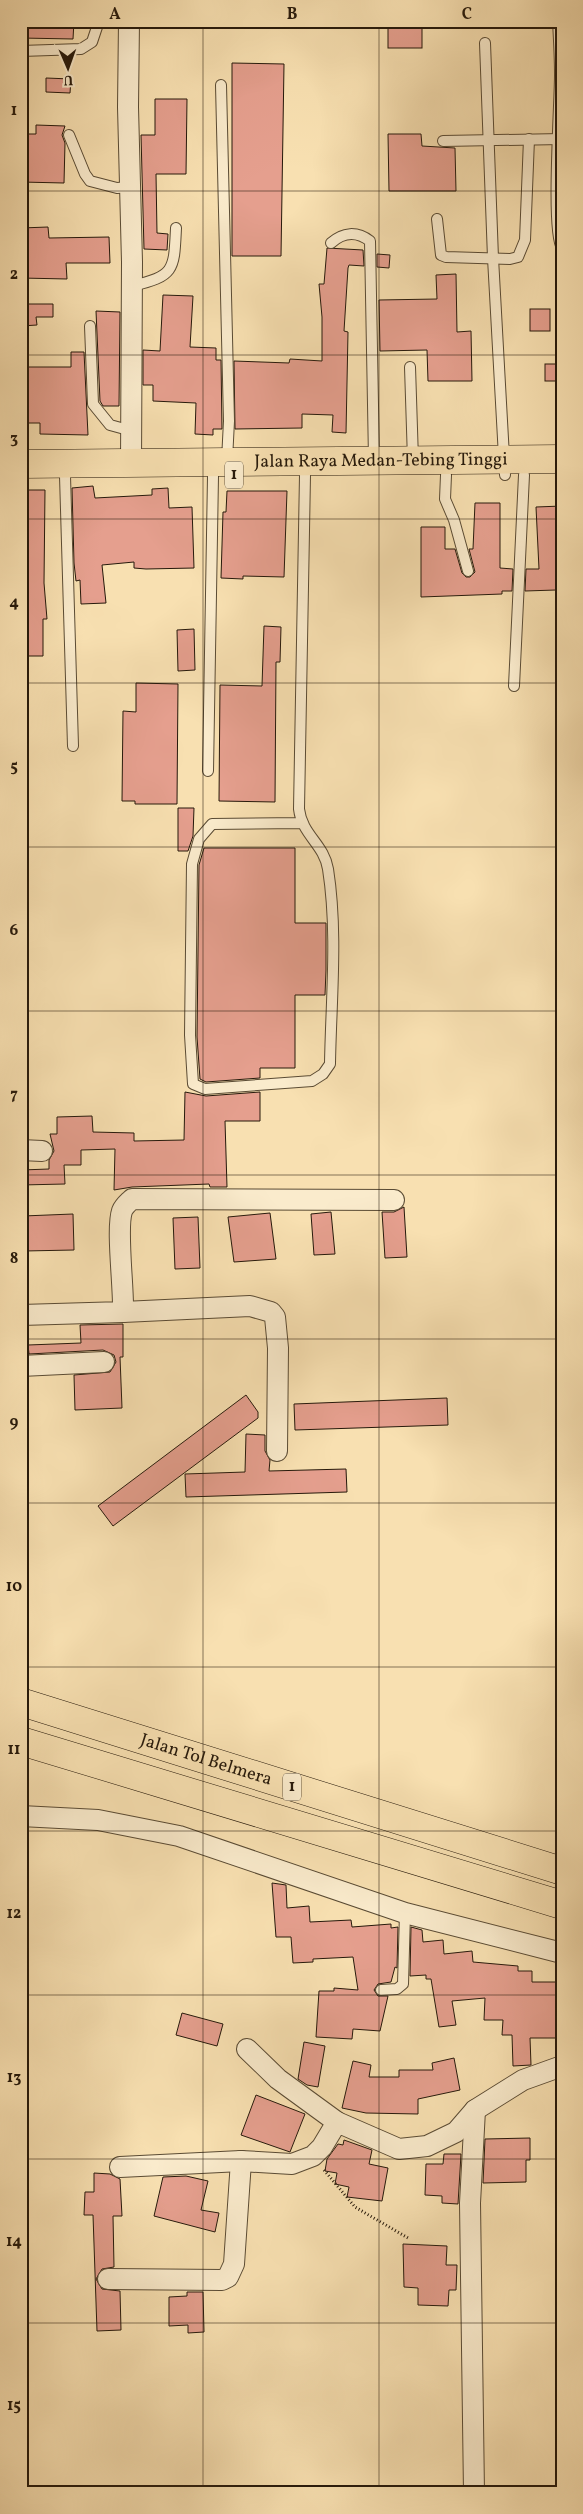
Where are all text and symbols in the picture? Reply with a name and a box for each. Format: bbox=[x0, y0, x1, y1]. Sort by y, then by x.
text: A bbox=[109, 4, 121, 26]
text: B bbox=[287, 4, 298, 26]
text: C bbox=[462, 4, 472, 26]
north arrow bbox=[42, 42, 92, 92]
text: U bbox=[63, 70, 74, 89]
text: 1 bbox=[11, 100, 17, 122]
text: 2 bbox=[10, 264, 18, 286]
text: 3 bbox=[10, 428, 18, 450]
street label: Jalan Raya Medan-Tebing Tinggi bbox=[254, 447, 508, 474]
road number: 1 bbox=[225, 462, 243, 488]
text: 4 bbox=[9, 592, 19, 614]
text: 5 bbox=[10, 756, 18, 778]
text: 6 bbox=[10, 920, 19, 942]
text: 7 bbox=[10, 1084, 18, 1106]
text: 8 bbox=[10, 1248, 18, 1270]
text: 9 bbox=[10, 1412, 19, 1434]
text: 10 bbox=[6, 1576, 22, 1598]
street label: Jalan Tol Belmera bbox=[137, 1728, 275, 1792]
text: 11 bbox=[8, 1739, 20, 1761]
road number: 1 bbox=[283, 1774, 301, 1800]
text: 12 bbox=[7, 1903, 21, 1925]
text: 13 bbox=[7, 2067, 21, 2089]
text: 14 bbox=[6, 2231, 22, 2253]
text: 15 bbox=[7, 2395, 21, 2417]

